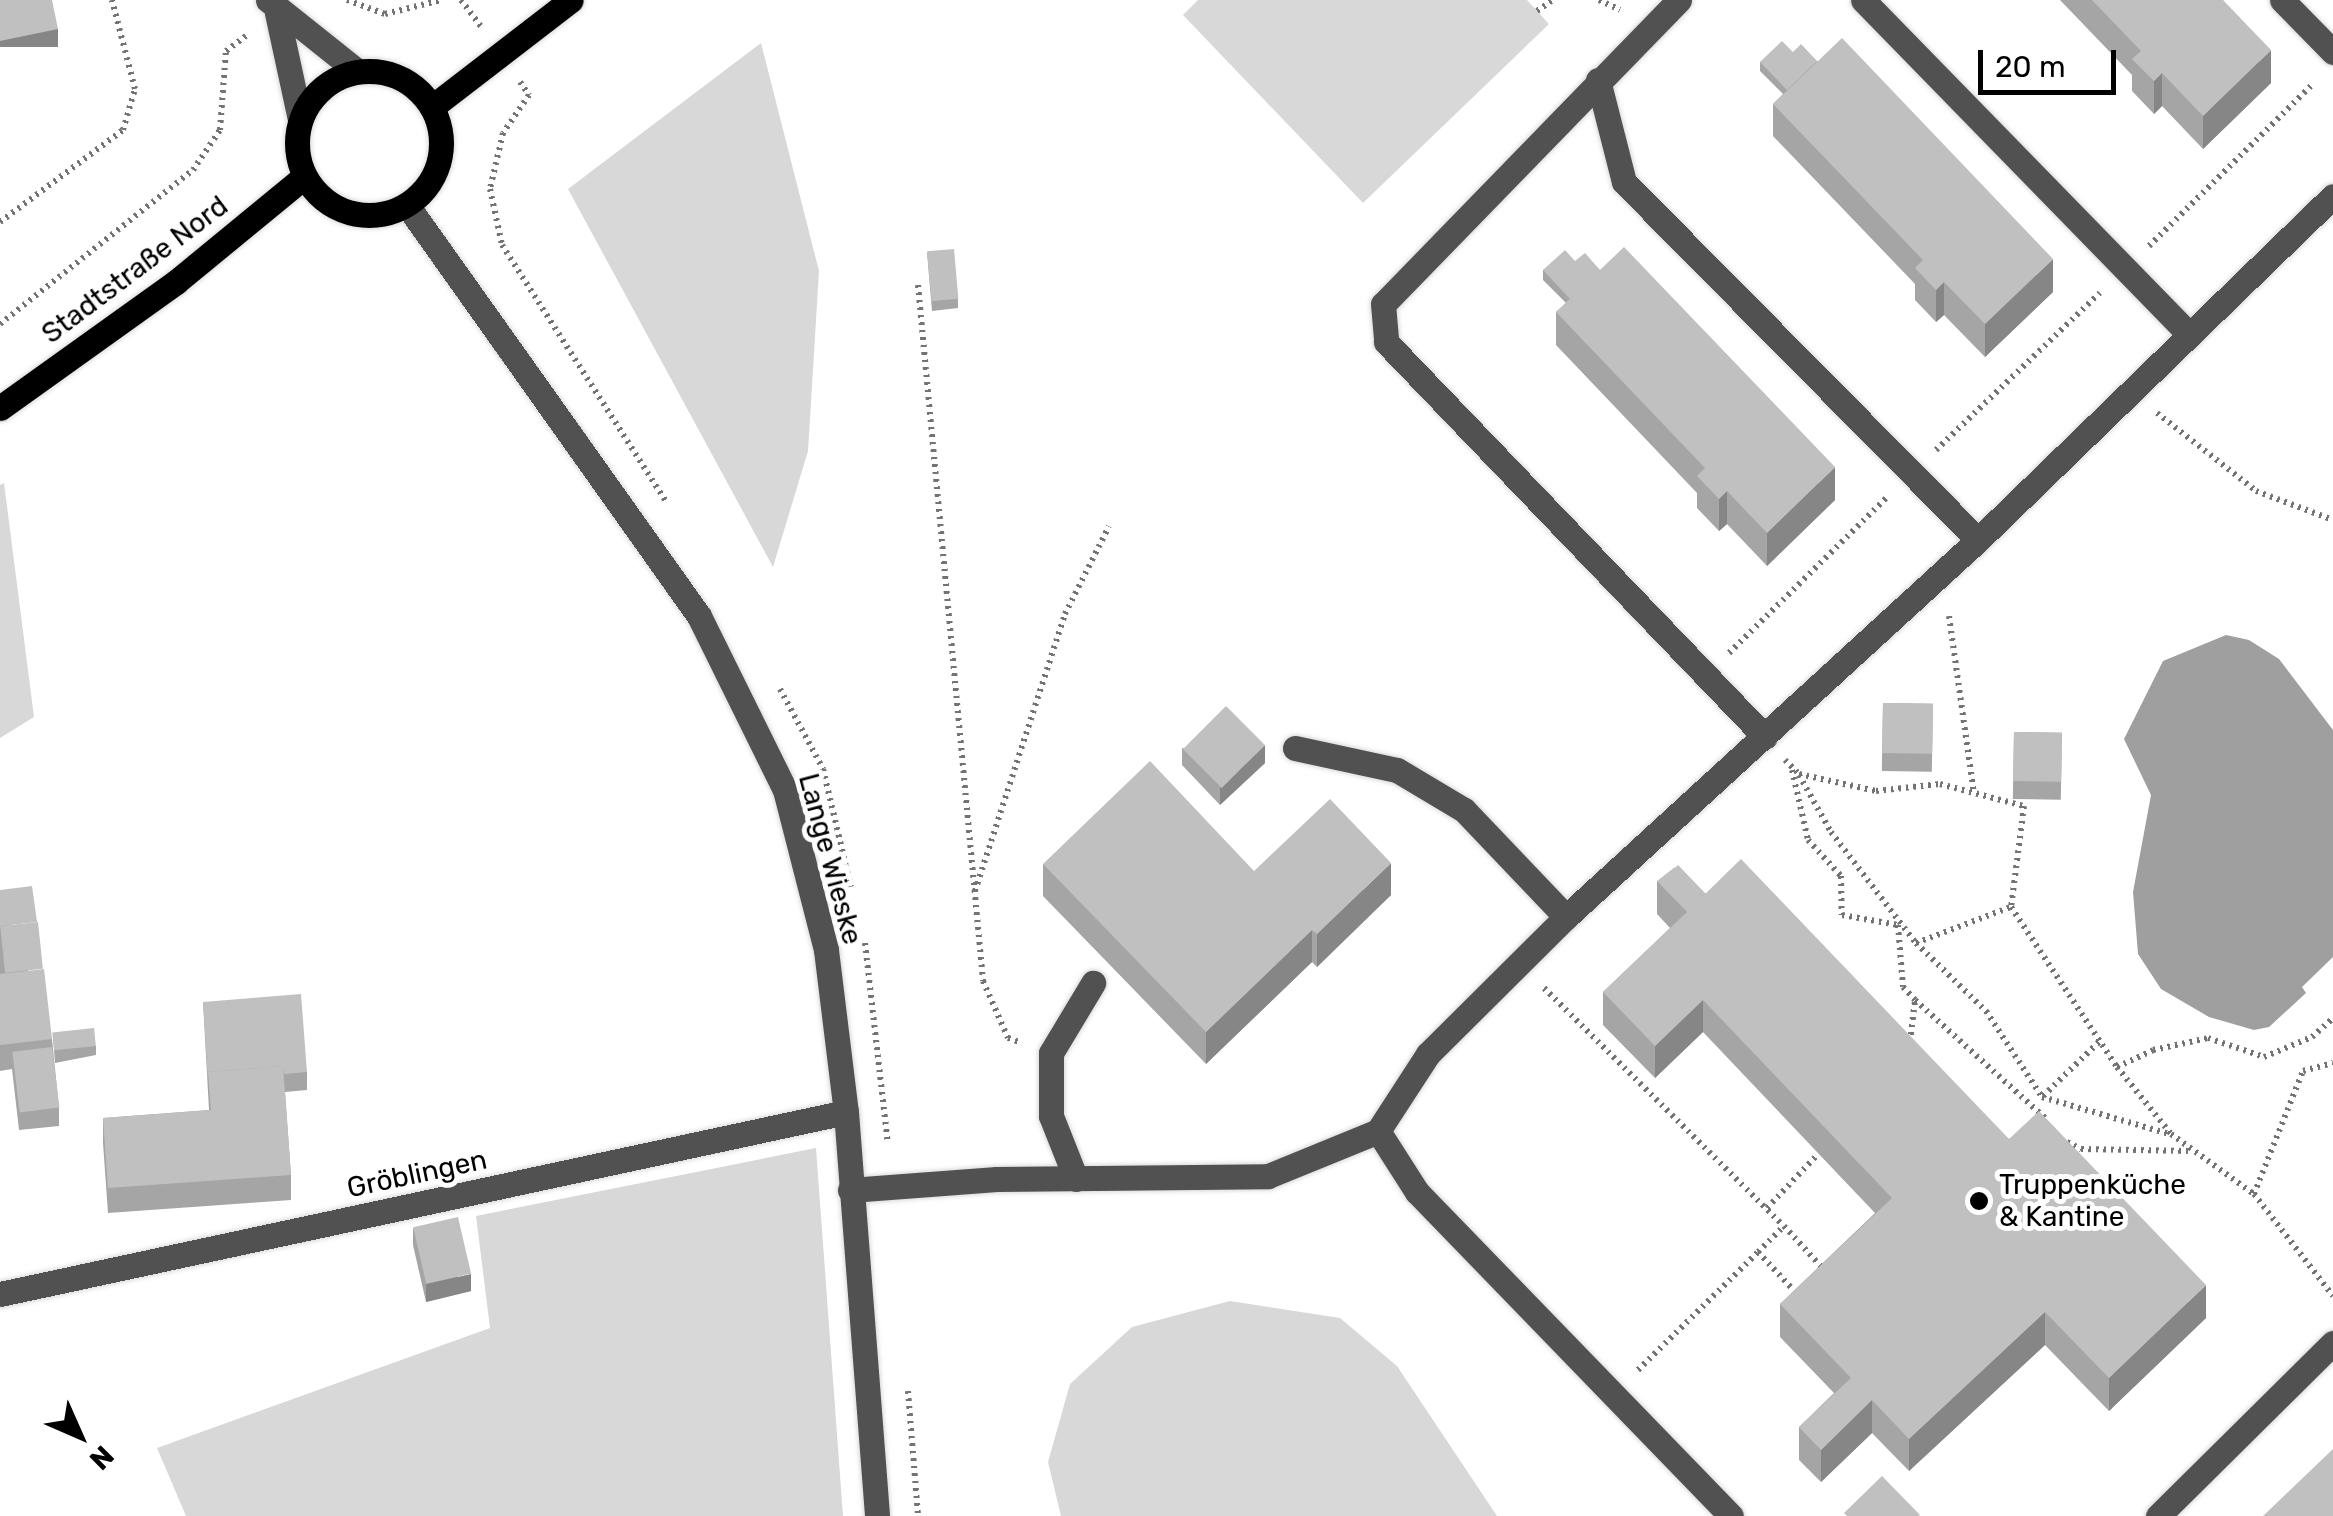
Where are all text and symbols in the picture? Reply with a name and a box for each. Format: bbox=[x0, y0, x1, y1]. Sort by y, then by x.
scale bar bbox=[1983, 30, 2120, 92]
text: 20 m bbox=[1995, 49, 2066, 85]
street label: Stadtstraße Nord bbox=[35, 189, 235, 351]
street label: Lange Wieske bbox=[791, 770, 869, 948]
street label: Gröblingen bbox=[344, 1143, 490, 1205]
place label: Truppenküche & Kantine bbox=[1999, 1168, 2186, 1234]
marker: Truppenküche & Kantine bbox=[1968, 1190, 1990, 1212]
north arrow bbox=[30, 1386, 130, 1486]
text: N bbox=[83, 1439, 120, 1476]

